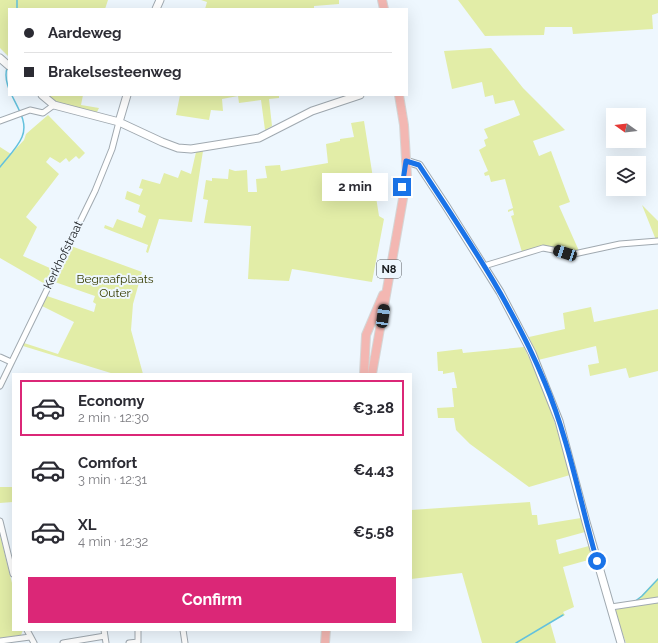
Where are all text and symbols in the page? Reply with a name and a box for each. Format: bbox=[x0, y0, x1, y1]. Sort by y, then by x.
text: Aardeweg bbox=[48, 24, 122, 42]
text: Brakelsesteenweg bbox=[48, 63, 181, 81]
north arrow bbox=[606, 108, 646, 148]
map controls bbox=[606, 108, 646, 196]
button: layers bbox=[606, 156, 646, 196]
callout: 2 min bbox=[322, 173, 388, 201]
route end bbox=[393, 178, 411, 196]
text: 2 min bbox=[338, 179, 372, 194]
street label: Kerkhofstraat bbox=[40, 219, 86, 291]
car bbox=[552, 244, 578, 262]
road number: N8 bbox=[377, 260, 401, 278]
park label: Begraafplaats Outer bbox=[76, 272, 154, 300]
car bbox=[375, 303, 391, 329]
icon: car bbox=[30, 390, 66, 426]
text: Economy bbox=[78, 392, 145, 410]
text: €3.28 bbox=[353, 399, 394, 417]
text: 2 min · 12:30 bbox=[78, 410, 149, 425]
icon: car bbox=[30, 452, 66, 488]
text: Comfort bbox=[78, 454, 137, 472]
text: €4.43 bbox=[353, 461, 394, 479]
text: 3 min · 12:31 bbox=[78, 472, 147, 487]
icon: car bbox=[30, 514, 66, 550]
text: XL bbox=[78, 516, 96, 534]
text: €5.58 bbox=[353, 523, 394, 541]
text: 4 min · 12:32 bbox=[78, 534, 148, 549]
route start bbox=[588, 552, 606, 570]
button: Confirm bbox=[28, 577, 396, 623]

